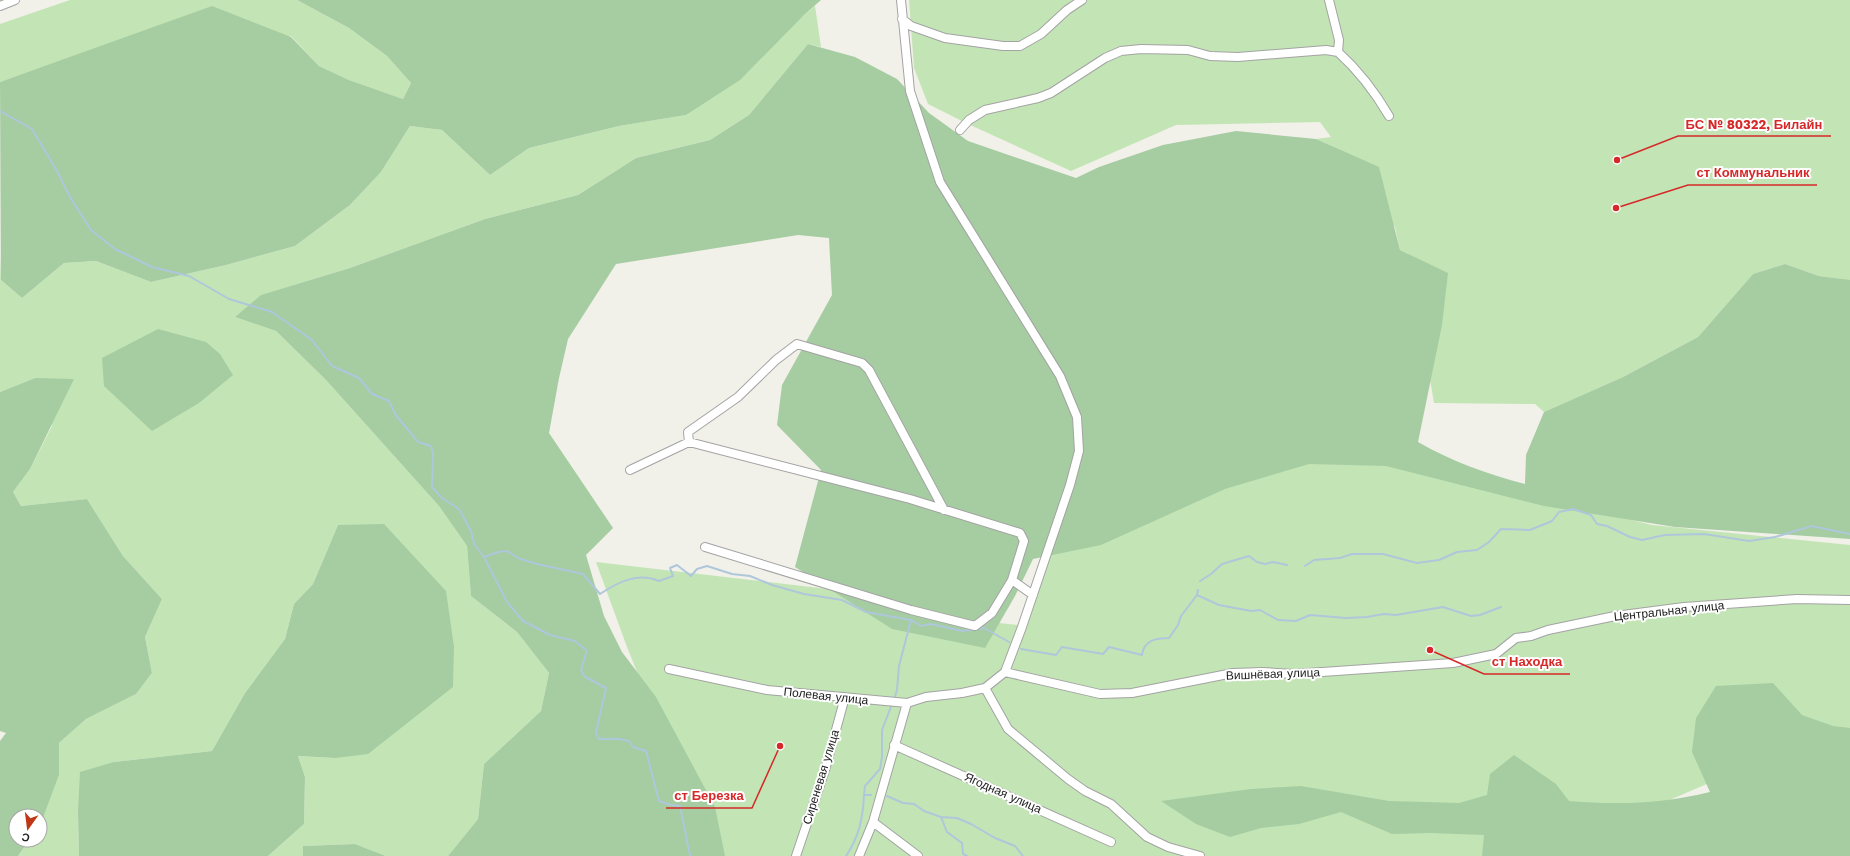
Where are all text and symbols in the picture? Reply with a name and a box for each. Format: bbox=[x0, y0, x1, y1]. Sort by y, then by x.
callout: БС № 80322, Билайн bbox=[1678, 111, 1831, 136]
text: БС № 80322, Билайн bbox=[1686, 117, 1822, 132]
callout: ст Коммунальник bbox=[1688, 160, 1817, 185]
text: ст Коммунальник bbox=[1697, 165, 1810, 180]
street label: Центральная улица bbox=[1613, 598, 1725, 624]
callout: ст Находка bbox=[1484, 649, 1570, 674]
text: ст Находка bbox=[1492, 654, 1563, 669]
street label: Вишнёвая улица bbox=[1226, 665, 1321, 683]
street label: Полевая улица bbox=[783, 685, 869, 707]
street label: Сиреневая улица bbox=[800, 728, 842, 826]
street label: Ягодная улица bbox=[962, 770, 1044, 816]
callout: ст Березка bbox=[666, 783, 752, 808]
text: ст Березка bbox=[674, 788, 744, 803]
north arrow bbox=[8, 808, 48, 848]
text: С bbox=[20, 830, 31, 844]

